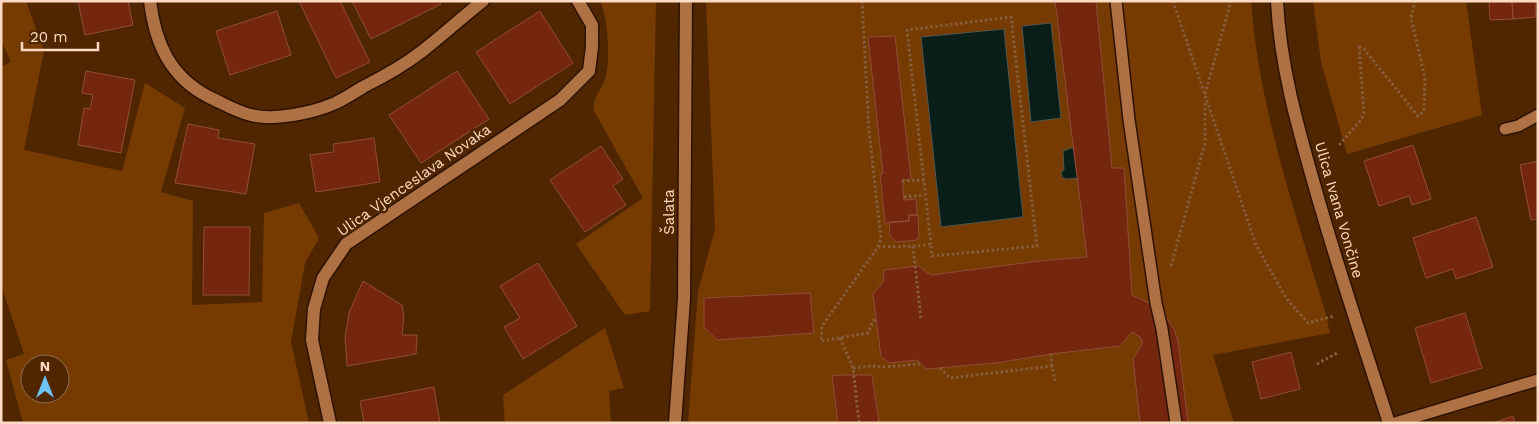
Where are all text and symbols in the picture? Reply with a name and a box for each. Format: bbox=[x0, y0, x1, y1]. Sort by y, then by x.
scale bar bbox=[22, 20, 99, 52]
text: 20 m bbox=[30, 28, 68, 46]
street label: Ulica Vjenceslava Novaka bbox=[334, 120, 495, 240]
street label: Ulica Ivana Vončine bbox=[1311, 140, 1367, 280]
street label: Šalata bbox=[659, 189, 678, 235]
north arrow bbox=[20, 354, 70, 404]
text: N bbox=[40, 358, 50, 374]

